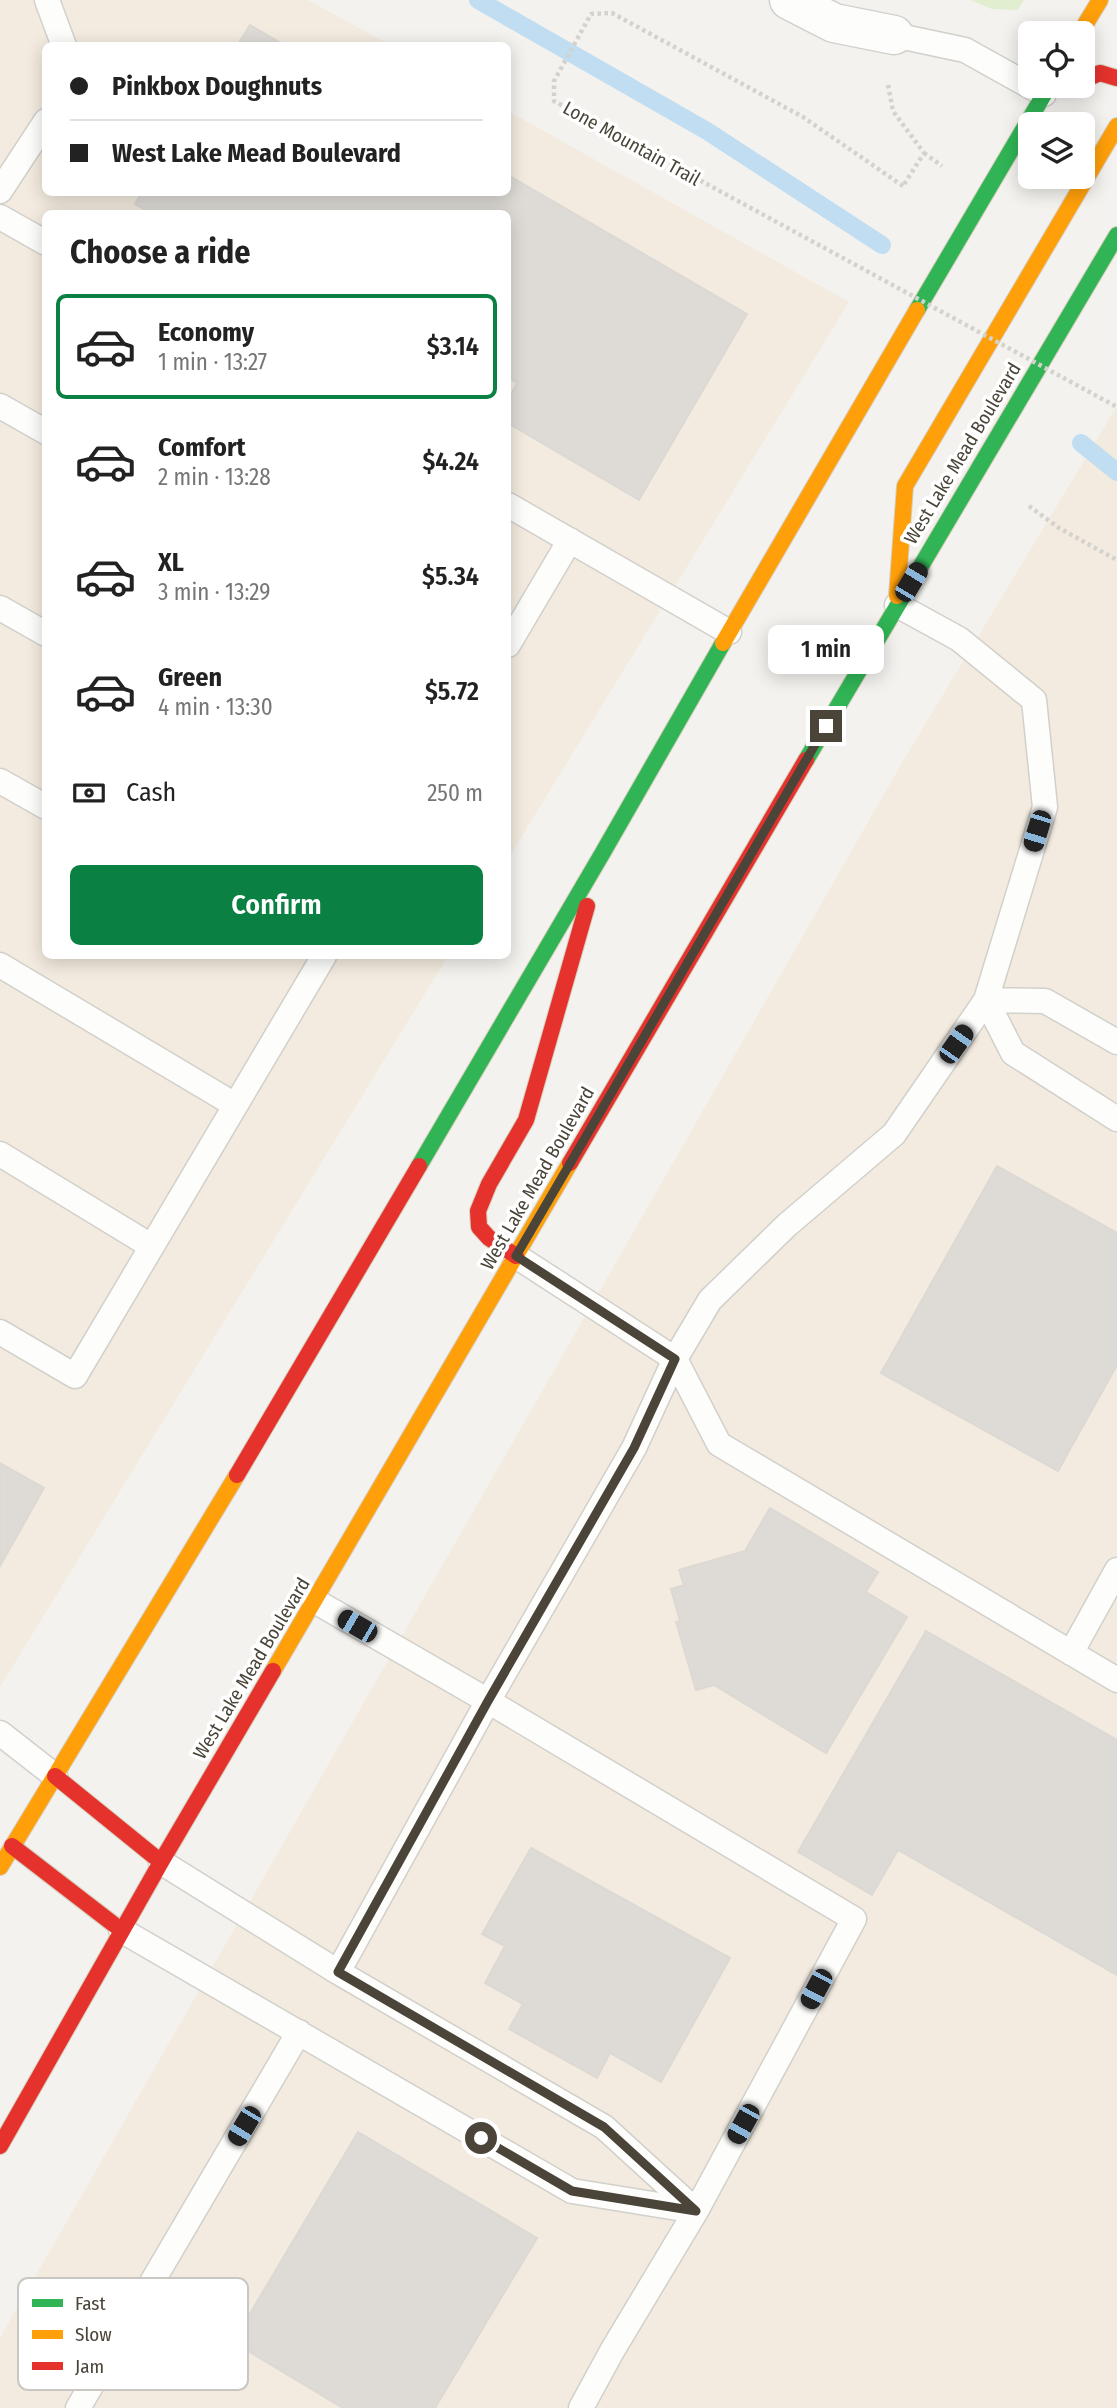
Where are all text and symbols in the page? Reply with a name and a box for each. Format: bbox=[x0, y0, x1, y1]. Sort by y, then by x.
map controls bbox=[1018, 21, 1095, 189]
button: locate bbox=[1018, 21, 1095, 98]
text: Pinkbox Doughnuts bbox=[112, 71, 322, 102]
street label: Lone Mountain Trail bbox=[559, 96, 704, 191]
button: layers bbox=[1018, 112, 1095, 189]
text: West Lake Mead Boulevard bbox=[112, 138, 401, 169]
text: Choose a ride bbox=[70, 233, 251, 271]
icon: car bbox=[74, 315, 137, 378]
text: Economy bbox=[158, 317, 254, 348]
text: $3.14 bbox=[427, 331, 479, 362]
text: 1 min · 13:27 bbox=[158, 348, 267, 376]
street label: West Lake Mead Boulevard bbox=[899, 358, 1026, 548]
icon: car bbox=[74, 430, 137, 493]
text: Comfort bbox=[158, 432, 246, 463]
text: $4.24 bbox=[423, 446, 479, 477]
text: 2 min · 13:28 bbox=[158, 463, 271, 491]
icon: car bbox=[74, 545, 137, 608]
text: XL bbox=[158, 547, 184, 578]
car bbox=[892, 559, 931, 605]
text: $5.34 bbox=[422, 561, 479, 592]
text: 3 min · 13:29 bbox=[158, 578, 270, 606]
callout: 1 min bbox=[768, 624, 884, 674]
text: 1 min bbox=[801, 635, 851, 663]
icon: car bbox=[74, 660, 137, 723]
text: Green bbox=[158, 662, 222, 693]
text: $5.72 bbox=[425, 676, 479, 707]
text: 4 min · 13:30 bbox=[158, 693, 273, 721]
route end bbox=[810, 710, 842, 742]
icon: cash bbox=[70, 774, 108, 812]
text: Cash bbox=[126, 777, 176, 808]
text: 250 m bbox=[427, 779, 483, 807]
car bbox=[1021, 808, 1054, 854]
button: Confirm bbox=[70, 865, 483, 945]
car bbox=[936, 1021, 977, 1067]
street label: West Lake Mead Boulevard bbox=[476, 1083, 599, 1274]
street label: West Lake Mead Boulevard bbox=[188, 1573, 315, 1763]
car bbox=[334, 1606, 381, 1646]
car bbox=[797, 1966, 836, 2012]
car bbox=[724, 2101, 763, 2147]
car bbox=[225, 2103, 264, 2149]
route start bbox=[465, 2122, 497, 2154]
legend bbox=[18, 2278, 248, 2390]
text: Fast bbox=[75, 2292, 106, 2315]
text: Slow bbox=[75, 2323, 112, 2346]
text: Jam bbox=[75, 2355, 104, 2378]

